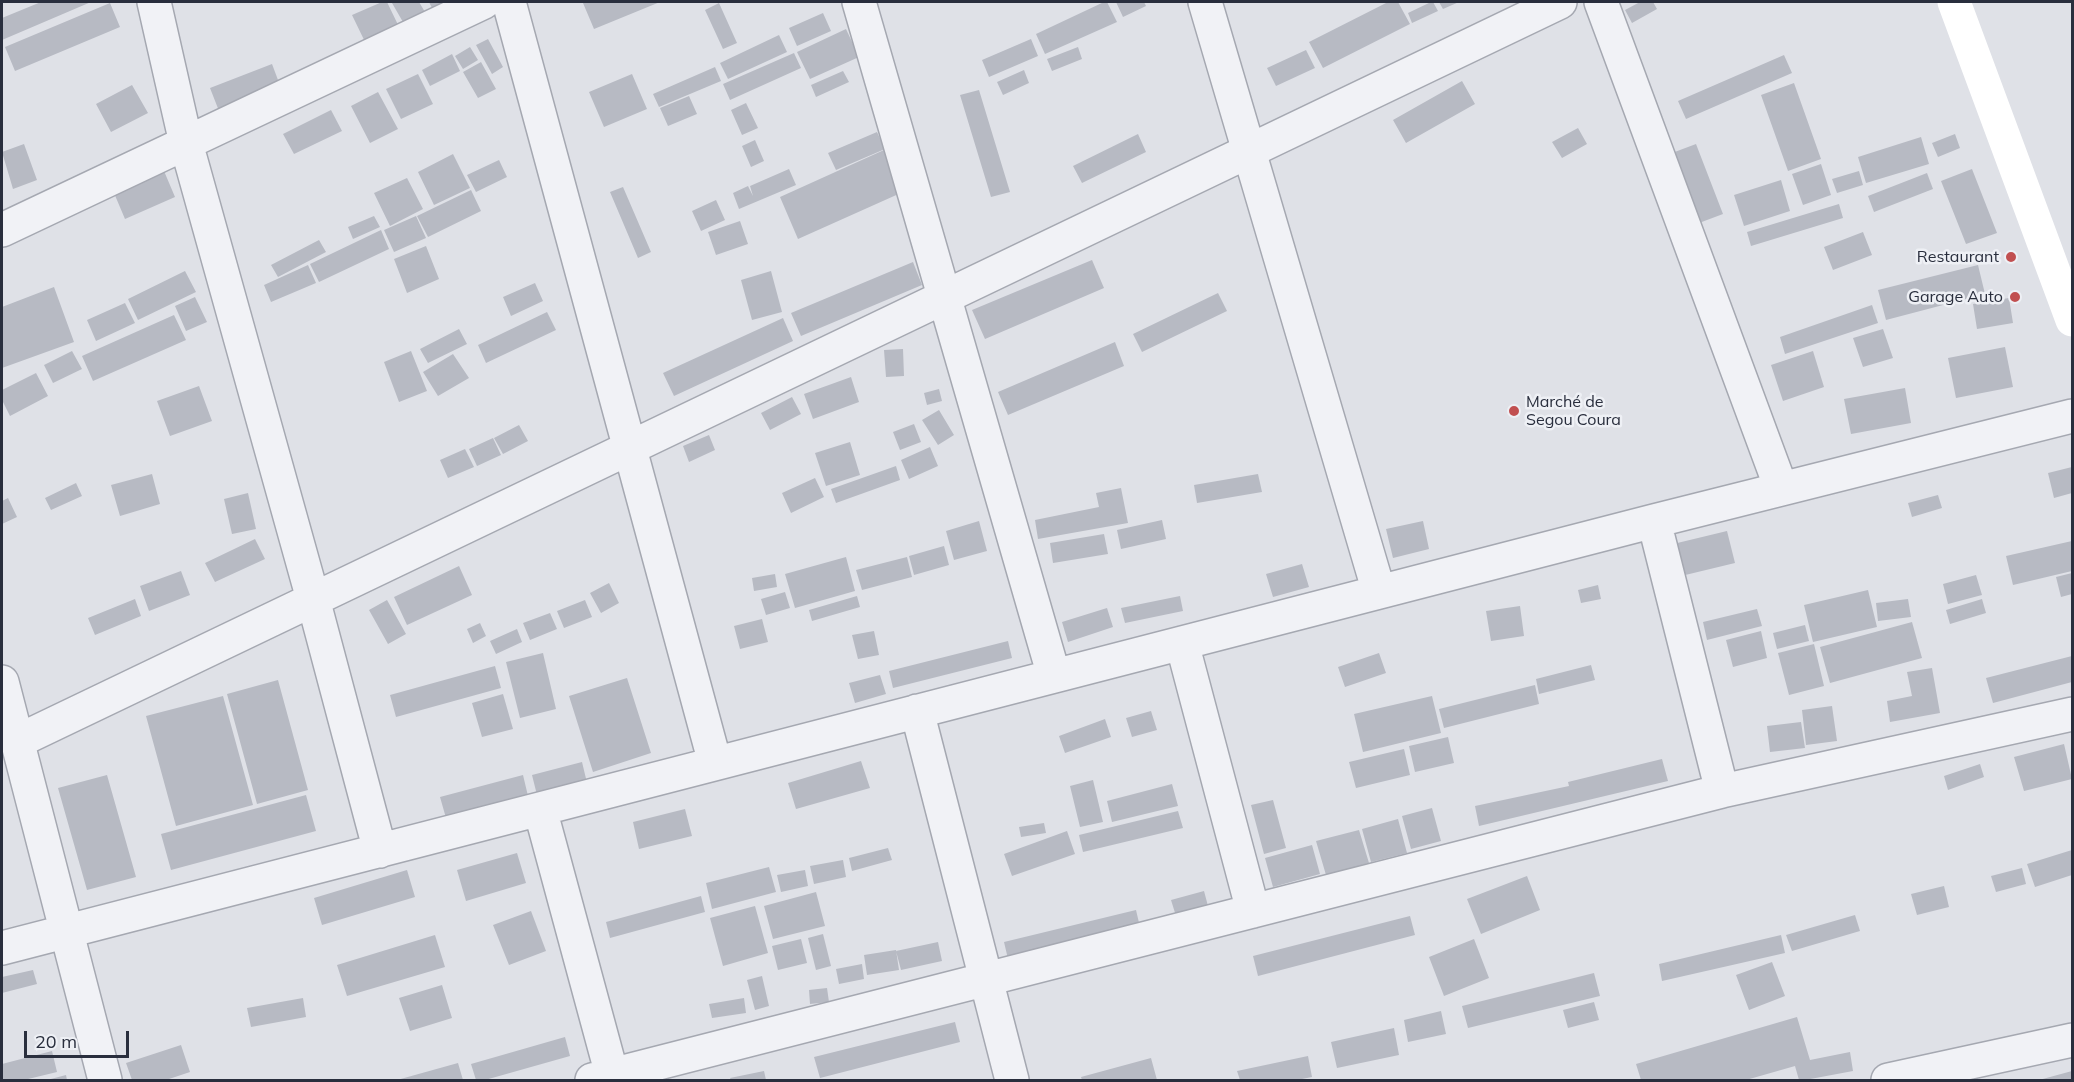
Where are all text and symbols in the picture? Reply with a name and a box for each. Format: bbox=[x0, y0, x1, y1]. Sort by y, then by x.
place label: Restaurant bbox=[1917, 247, 1999, 267]
marker: Restaurant bbox=[2004, 250, 2018, 264]
place label: Garage Auto bbox=[1908, 287, 2003, 307]
marker: Garage Auto bbox=[2008, 290, 2022, 304]
place label: Marché de Segou Coura bbox=[1526, 392, 1621, 430]
marker: Marché de Segou Coura bbox=[1507, 404, 1521, 418]
scale bar bbox=[27, 1019, 132, 1057]
text: 20 m bbox=[35, 1030, 77, 1053]

